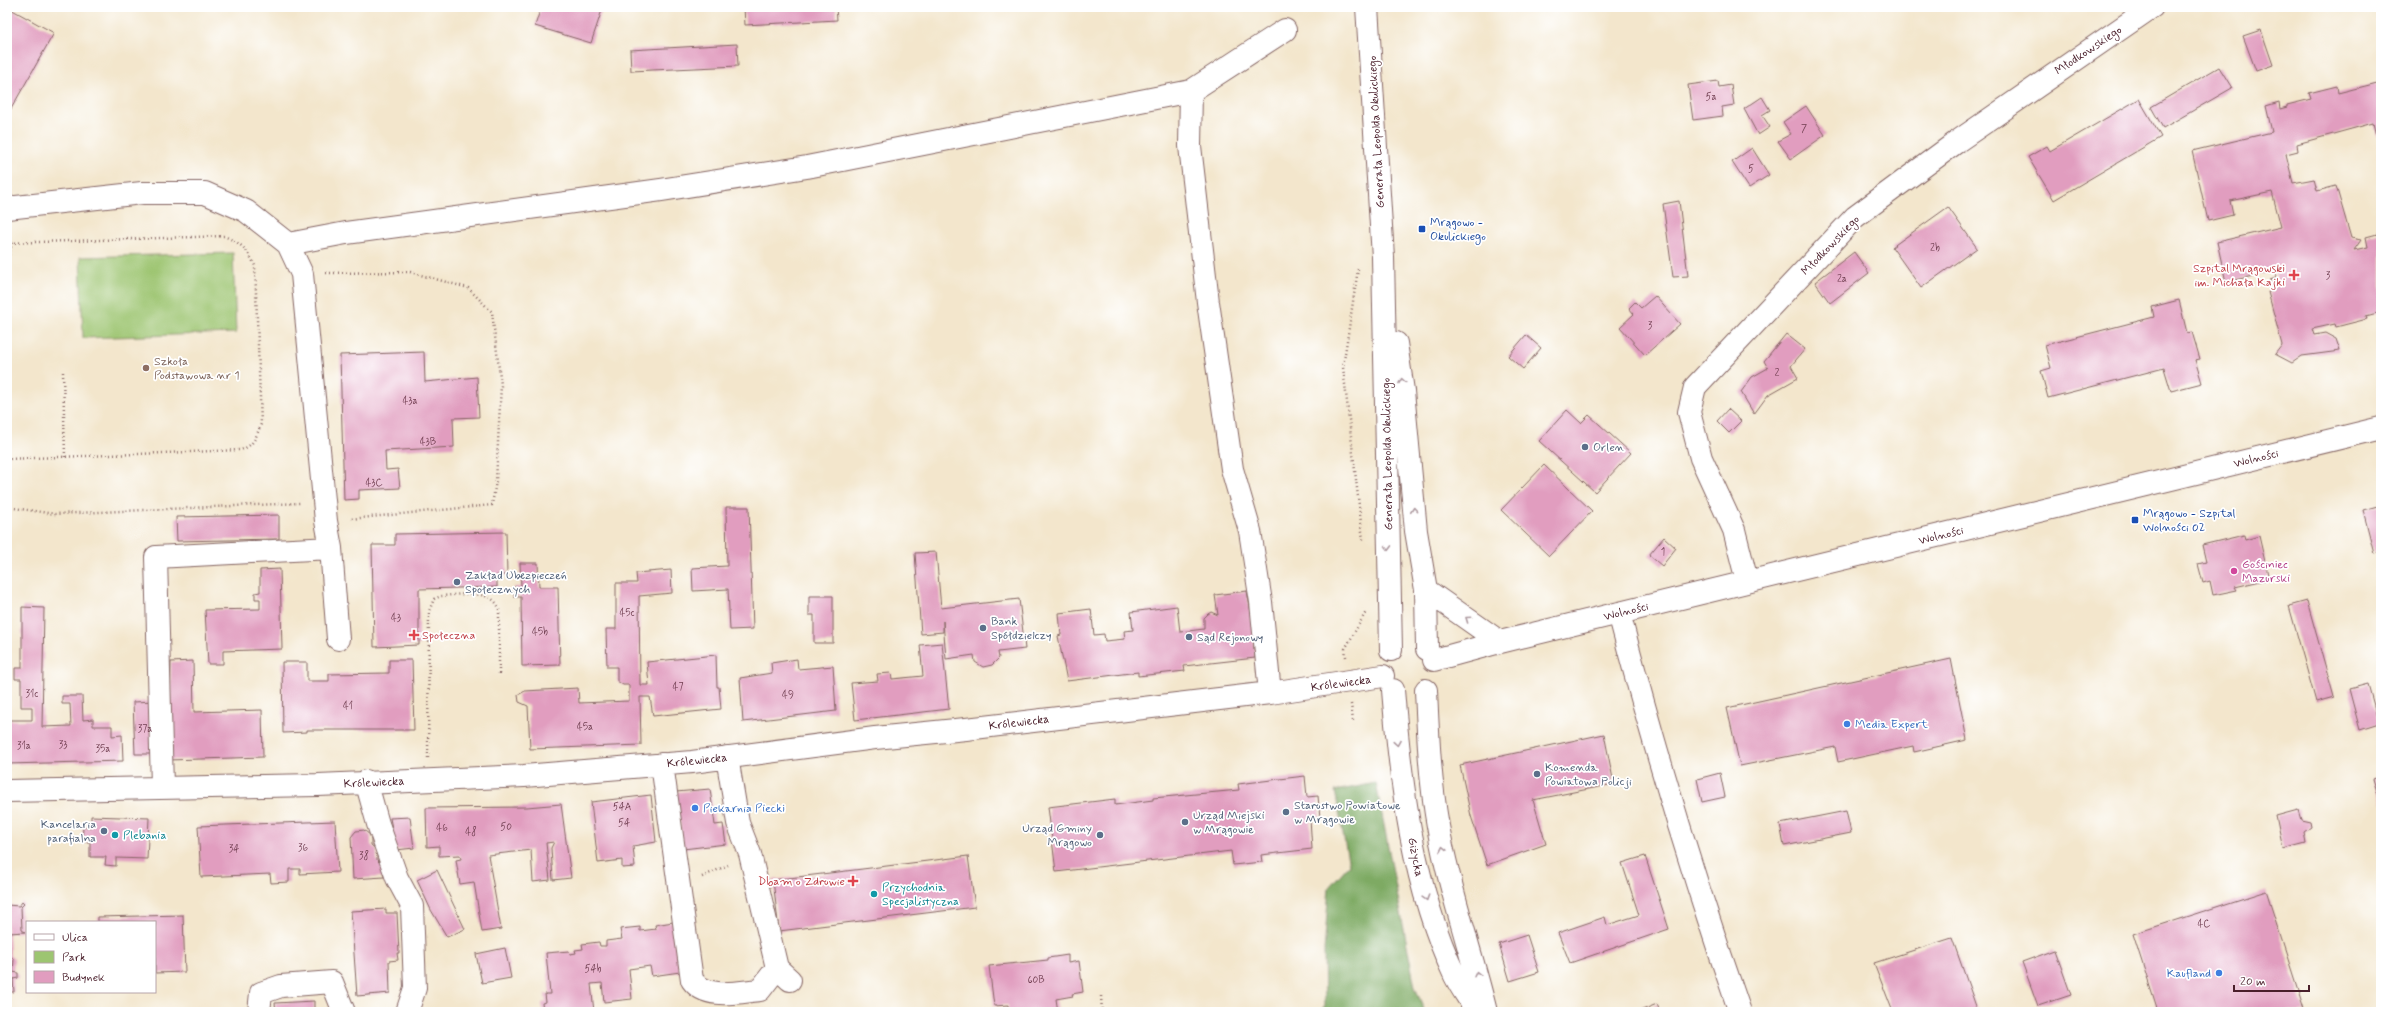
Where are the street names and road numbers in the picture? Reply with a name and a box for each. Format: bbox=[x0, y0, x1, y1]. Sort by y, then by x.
street label: Młodkowskiego bbox=[2052, 22, 2125, 79]
street label: Generała Leopolda Okulickiego bbox=[1365, 55, 1389, 209]
street label: Młodkowskiego bbox=[1798, 212, 1864, 279]
street label: Generała Leopolda Okulickiego bbox=[1379, 377, 1397, 530]
street label: Wolności bbox=[2232, 446, 2281, 472]
street label: Wolności bbox=[1917, 523, 1966, 549]
street label: Wolności bbox=[1602, 599, 1651, 625]
street label: Królewiecka bbox=[1310, 672, 1372, 696]
street label: Królewiecka bbox=[988, 711, 1050, 735]
street label: Królewiecka bbox=[666, 750, 728, 772]
street label: Królewiecka bbox=[343, 773, 405, 793]
street label: Giżycka bbox=[1403, 836, 1427, 878]

